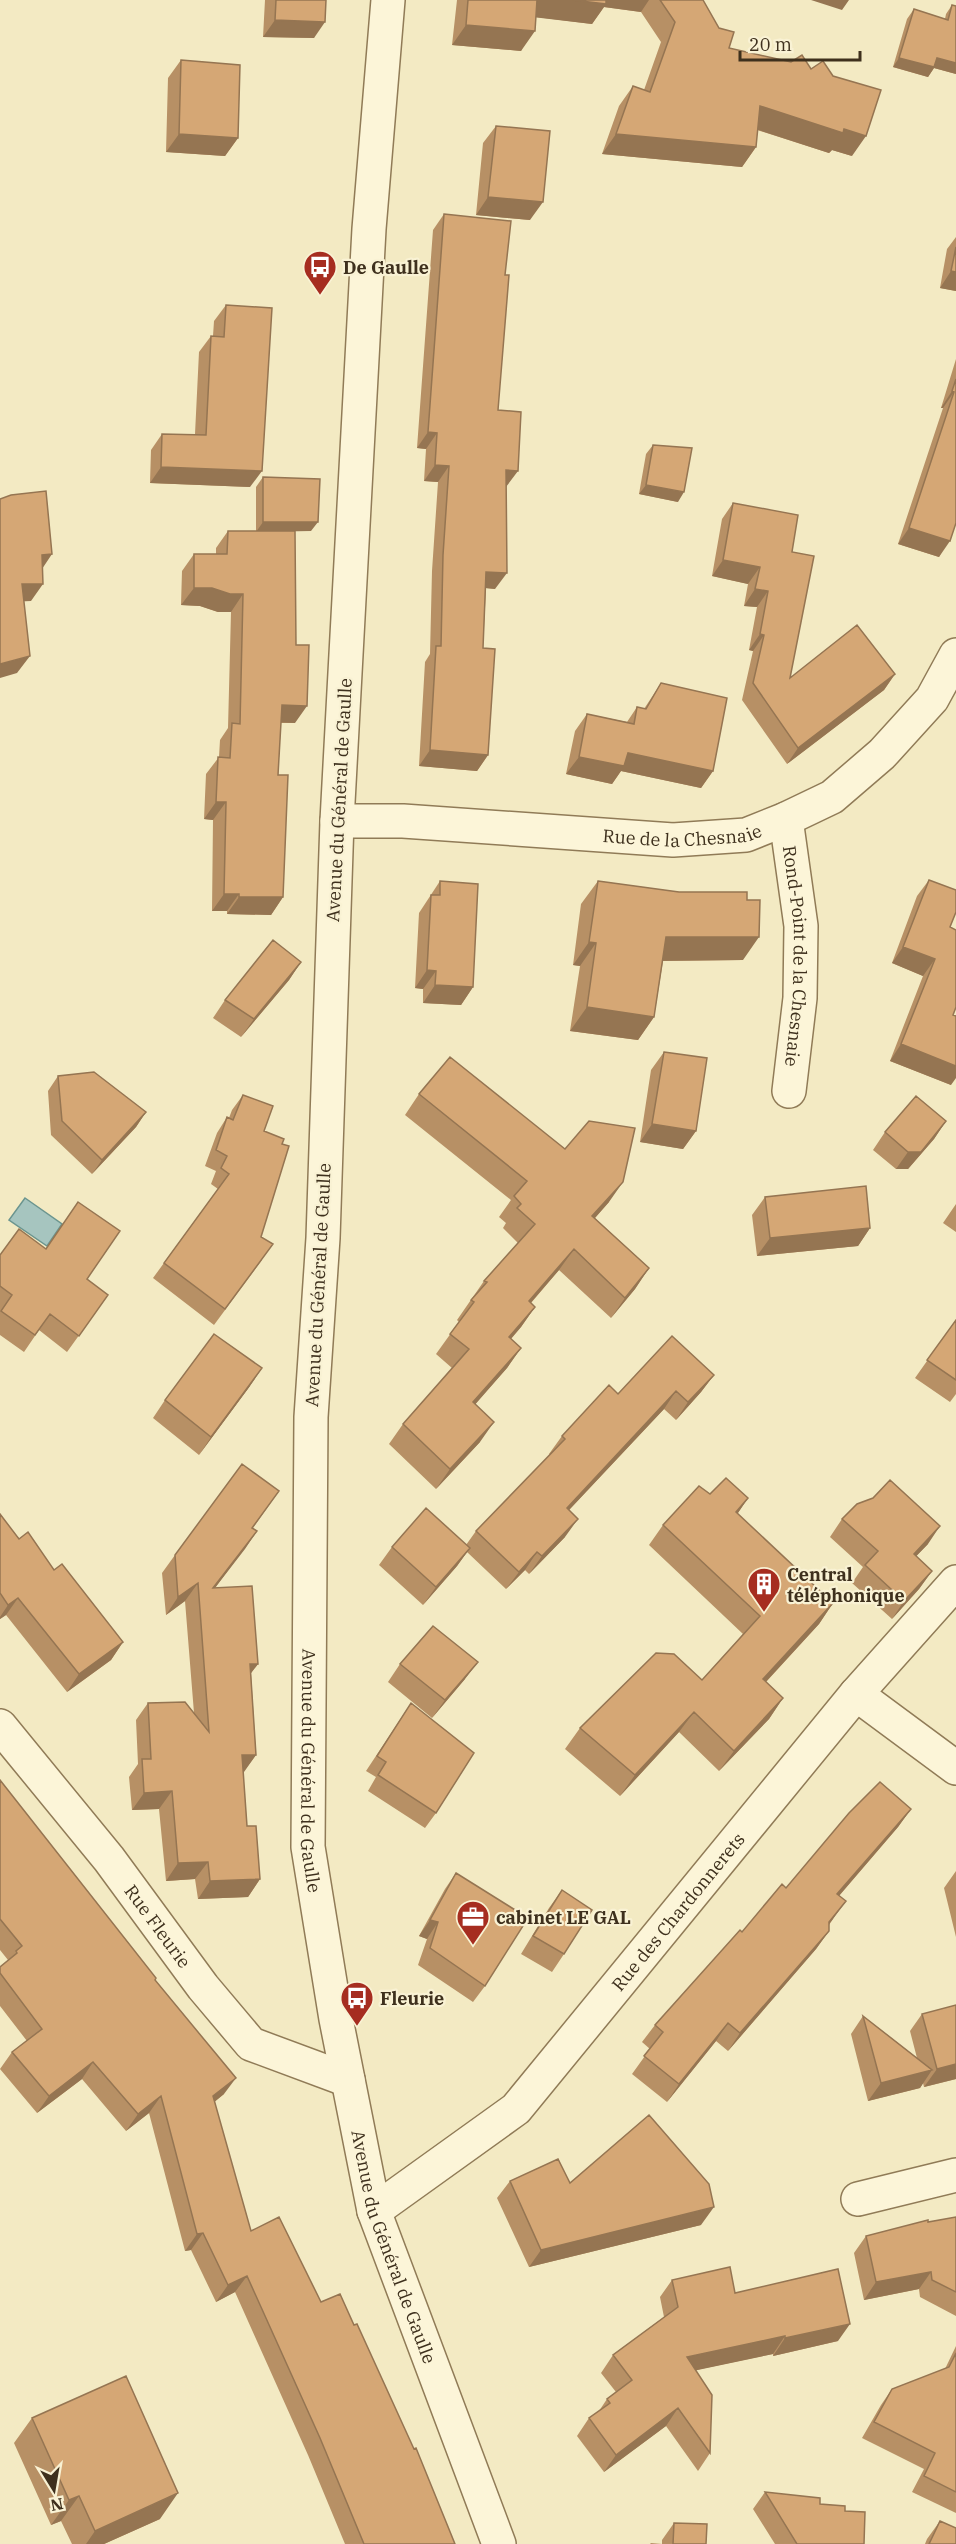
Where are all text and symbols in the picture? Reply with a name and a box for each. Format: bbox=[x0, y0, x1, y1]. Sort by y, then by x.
scale bar bbox=[740, 24, 860, 62]
text: 20 m bbox=[749, 33, 792, 56]
bus stop icon: De Gaulle bbox=[302, 249, 338, 296]
place label: De Gaulle bbox=[343, 256, 429, 279]
street label: Avenue du Général de Gaulle bbox=[321, 678, 357, 922]
street label: Rue de la Chesnaie bbox=[602, 818, 765, 852]
street label: Rond-Point de la Chesnaie bbox=[778, 844, 813, 1068]
street label: Avenue du Général de Gaulle bbox=[300, 1163, 336, 1407]
place label: Central téléphonique bbox=[787, 1563, 905, 1607]
building icon: Central téléphonique bbox=[746, 1566, 782, 1613]
street label: Avenue du Général de Gaulle bbox=[296, 1648, 327, 1894]
street label: Rue des Chardonnerets bbox=[606, 1828, 749, 1995]
street label: Rue Fleurie bbox=[120, 1880, 196, 1972]
office icon: cabinet LE GAL bbox=[455, 1899, 491, 1946]
place label: cabinet LE GAL bbox=[496, 1906, 631, 1929]
bus stop icon: Fleurie bbox=[339, 1980, 375, 2027]
place label: Fleurie bbox=[380, 1987, 444, 2010]
street label: Avenue du Général de Gaulle bbox=[347, 2128, 442, 2367]
north arrow bbox=[24, 2460, 84, 2520]
text: N bbox=[49, 2494, 65, 2516]

